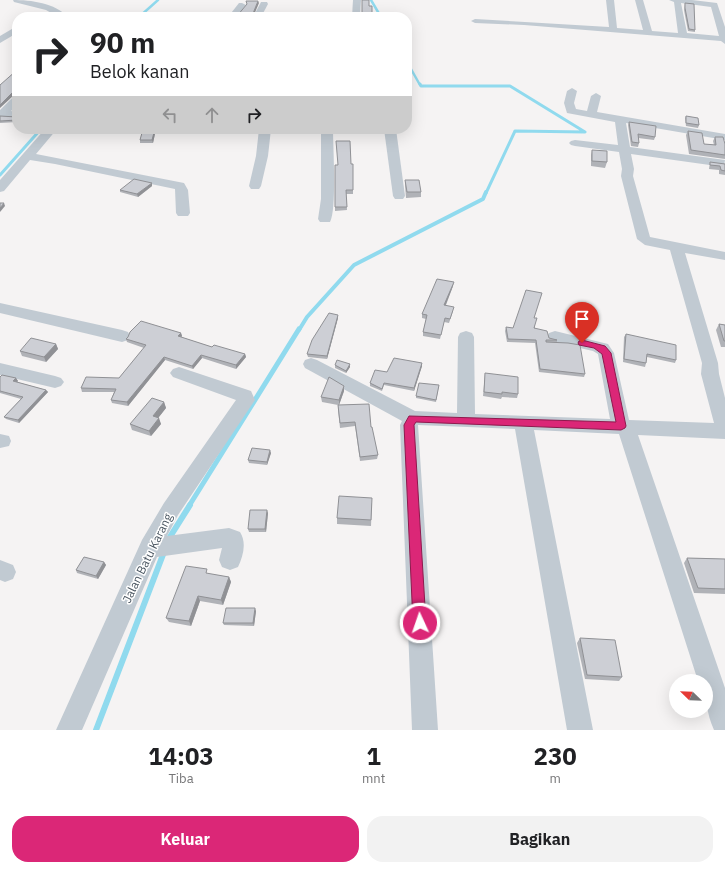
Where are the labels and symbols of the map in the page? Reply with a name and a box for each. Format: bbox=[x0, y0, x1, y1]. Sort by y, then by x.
pin bbox=[565, 302, 599, 343]
street label: Jalan Batu Karang bbox=[119, 510, 175, 605]
position arrow bbox=[399, 602, 441, 644]
north arrow bbox=[669, 674, 713, 718]

